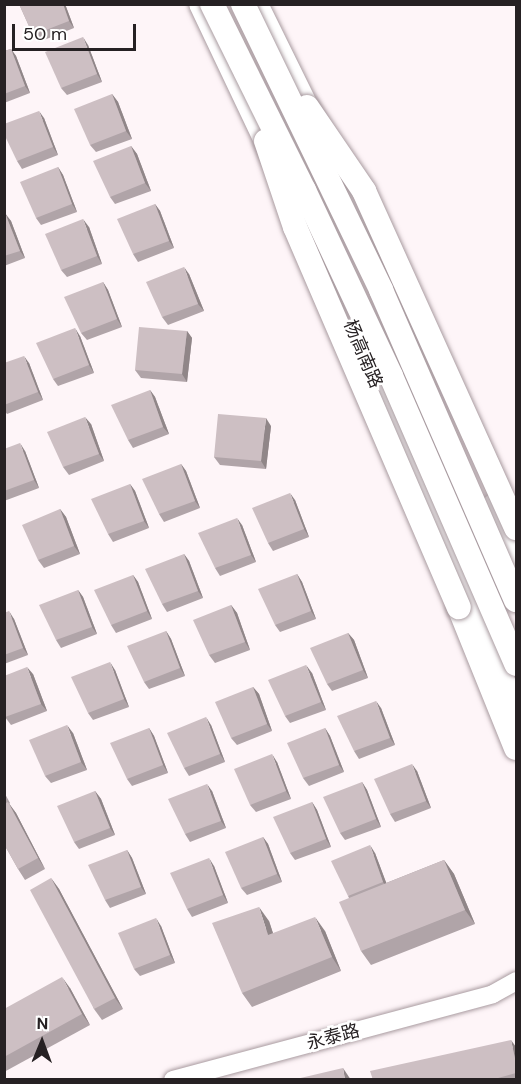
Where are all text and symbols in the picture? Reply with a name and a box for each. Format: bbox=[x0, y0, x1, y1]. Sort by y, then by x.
scale bar bbox=[15, 12, 140, 50]
text: 50 m bbox=[23, 22, 67, 46]
street label: 杨高南路 bbox=[339, 317, 387, 391]
north arrow bbox=[12, 1012, 72, 1072]
text: N bbox=[36, 1013, 48, 1034]
street label: 永泰路 bbox=[304, 1020, 362, 1054]

